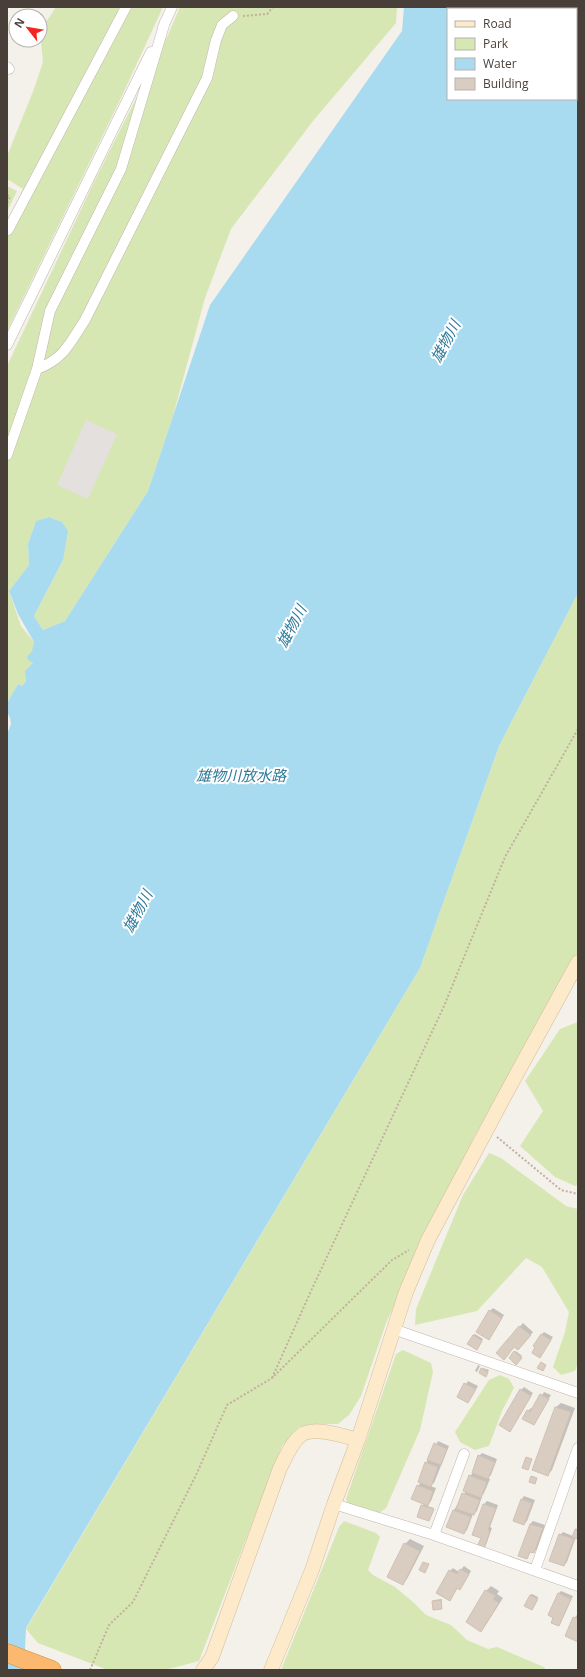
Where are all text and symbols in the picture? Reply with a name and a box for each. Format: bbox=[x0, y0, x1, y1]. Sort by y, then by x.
north arrow bbox=[8, 8, 48, 48]
legend bbox=[447, 8, 577, 100]
text: N bbox=[10, 15, 28, 30]
text: Road bbox=[483, 15, 512, 32]
text: Park bbox=[483, 35, 509, 52]
text: Water bbox=[483, 55, 517, 72]
text: Building bbox=[483, 75, 529, 92]
water label: 雄物川 bbox=[426, 315, 465, 366]
water label: 雄物川 bbox=[272, 600, 311, 651]
water label: 雄物川放水路 bbox=[196, 765, 288, 785]
water label: 雄物川 bbox=[118, 885, 157, 936]

